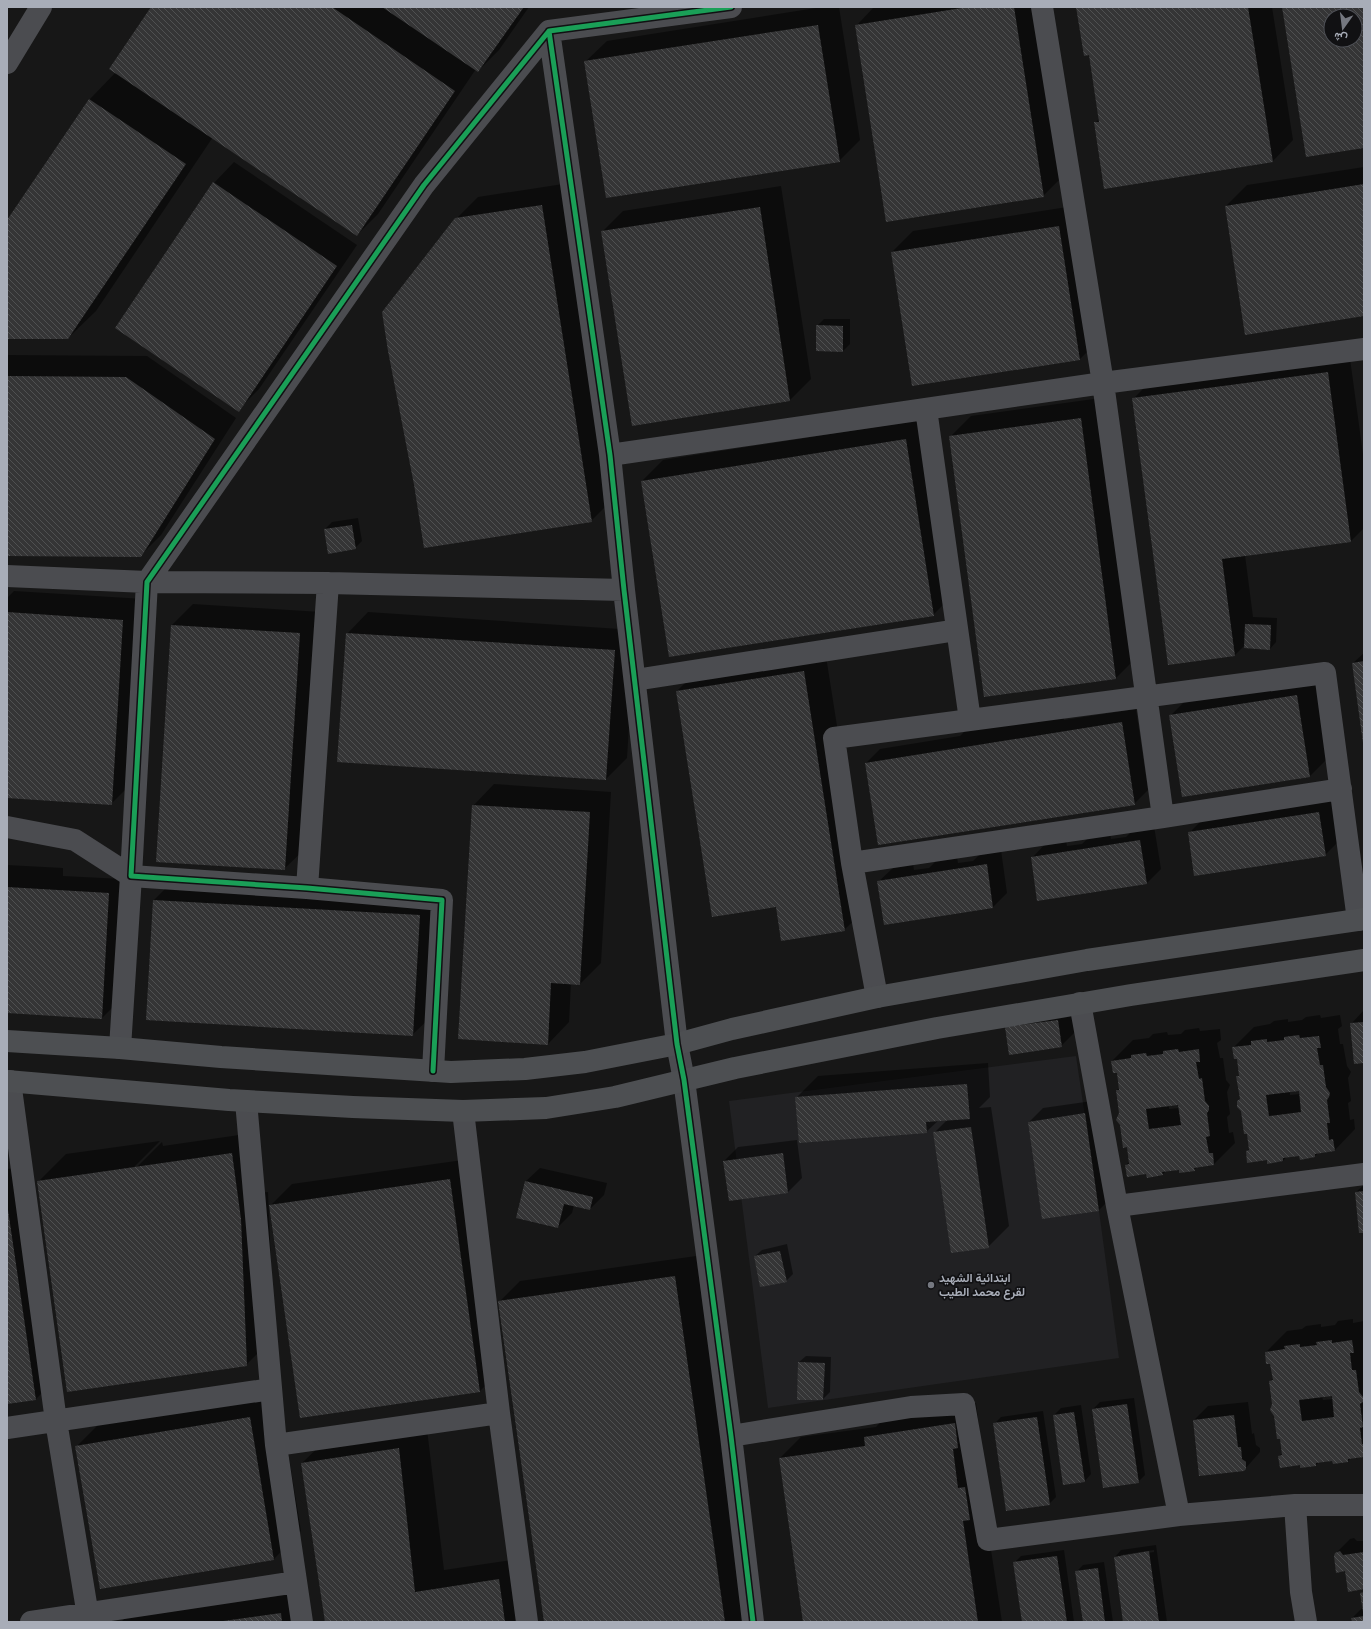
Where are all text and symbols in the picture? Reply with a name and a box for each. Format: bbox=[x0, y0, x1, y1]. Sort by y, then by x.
north arrow bbox=[1323, 8, 1363, 48]
text: ش bbox=[1332, 29, 1349, 46]
place label: ابتدائية الشهيد لقرع محمد الطيب bbox=[939, 1270, 1025, 1300]
marker: ابتدائية الشهيد لقرع محمد الطيب bbox=[926, 1280, 936, 1290]

